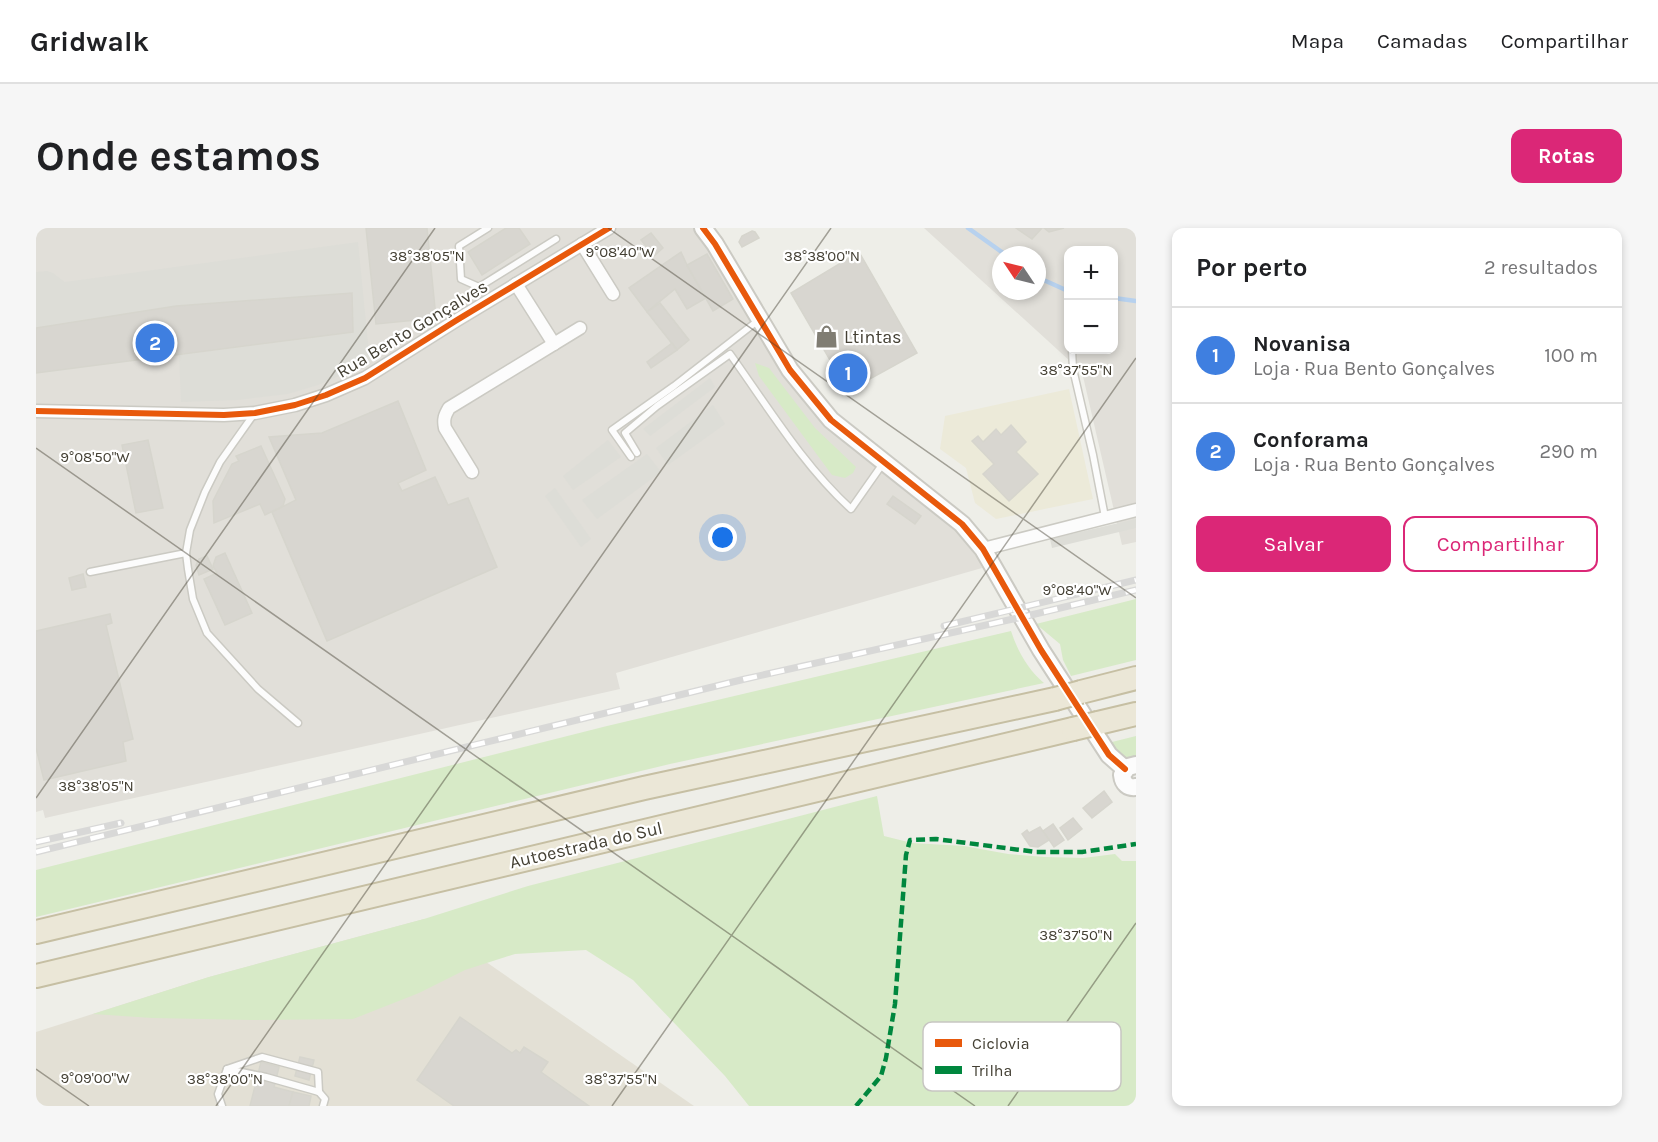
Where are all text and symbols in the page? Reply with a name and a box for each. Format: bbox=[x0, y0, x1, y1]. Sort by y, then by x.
text: Gridwalk bbox=[30, 25, 149, 58]
text: Mapa bbox=[1291, 29, 1344, 53]
text: Camadas bbox=[1377, 29, 1468, 53]
text: Compartilhar bbox=[1501, 29, 1628, 53]
button: Rotas bbox=[1511, 129, 1622, 183]
text: Onde estamos bbox=[36, 131, 321, 181]
text: 9°08'40"W bbox=[585, 243, 655, 261]
north arrow bbox=[992, 246, 1046, 300]
map controls bbox=[1064, 246, 1118, 354]
button: + bbox=[1064, 246, 1118, 300]
text: 38°38'05"N bbox=[389, 247, 465, 265]
text: 38°38'00"N bbox=[784, 247, 860, 265]
text: Por perto bbox=[1196, 252, 1307, 283]
text: 2 resultados bbox=[1484, 256, 1598, 279]
street label: Rua Bento Gonçalves bbox=[332, 275, 492, 383]
button: − bbox=[1064, 300, 1118, 354]
pin: 2 bbox=[136, 320, 174, 366]
shop icon: Ltintas bbox=[813, 324, 839, 350]
place label: Ltintas bbox=[844, 326, 902, 348]
text: Novanisa bbox=[1253, 331, 1351, 357]
text: 1 bbox=[1212, 344, 1219, 367]
text: 100 m bbox=[1544, 344, 1598, 367]
pin: 1 bbox=[828, 350, 868, 396]
text: Loja · Rua Bento Gonçalves bbox=[1253, 357, 1495, 380]
text: 38°37'55"N bbox=[1040, 361, 1112, 379]
text: Conforama bbox=[1253, 427, 1369, 453]
text: 2 bbox=[1209, 440, 1222, 463]
text: 290 m bbox=[1539, 440, 1598, 463]
text: 9°08'50"W bbox=[60, 448, 130, 466]
text: Loja · Rua Bento Gonçalves bbox=[1253, 453, 1495, 476]
button: Salvar bbox=[1196, 516, 1391, 572]
button: Compartilhar bbox=[1403, 516, 1598, 572]
your location bbox=[708, 523, 737, 552]
text: 9°08'40"W bbox=[1042, 581, 1112, 599]
text: 38°38'05"N bbox=[58, 777, 134, 795]
street label: Autoestrada do Sul bbox=[507, 817, 665, 873]
text: 38°37'50"N bbox=[1039, 926, 1113, 944]
legend bbox=[923, 1022, 1121, 1091]
text: Ciclovia bbox=[972, 1034, 1030, 1053]
text: Trilha bbox=[972, 1061, 1012, 1080]
text: 9°09'00"W bbox=[60, 1069, 130, 1087]
text: 38°38'00"N bbox=[187, 1070, 263, 1088]
text: 38°37'55"N bbox=[585, 1070, 657, 1088]

